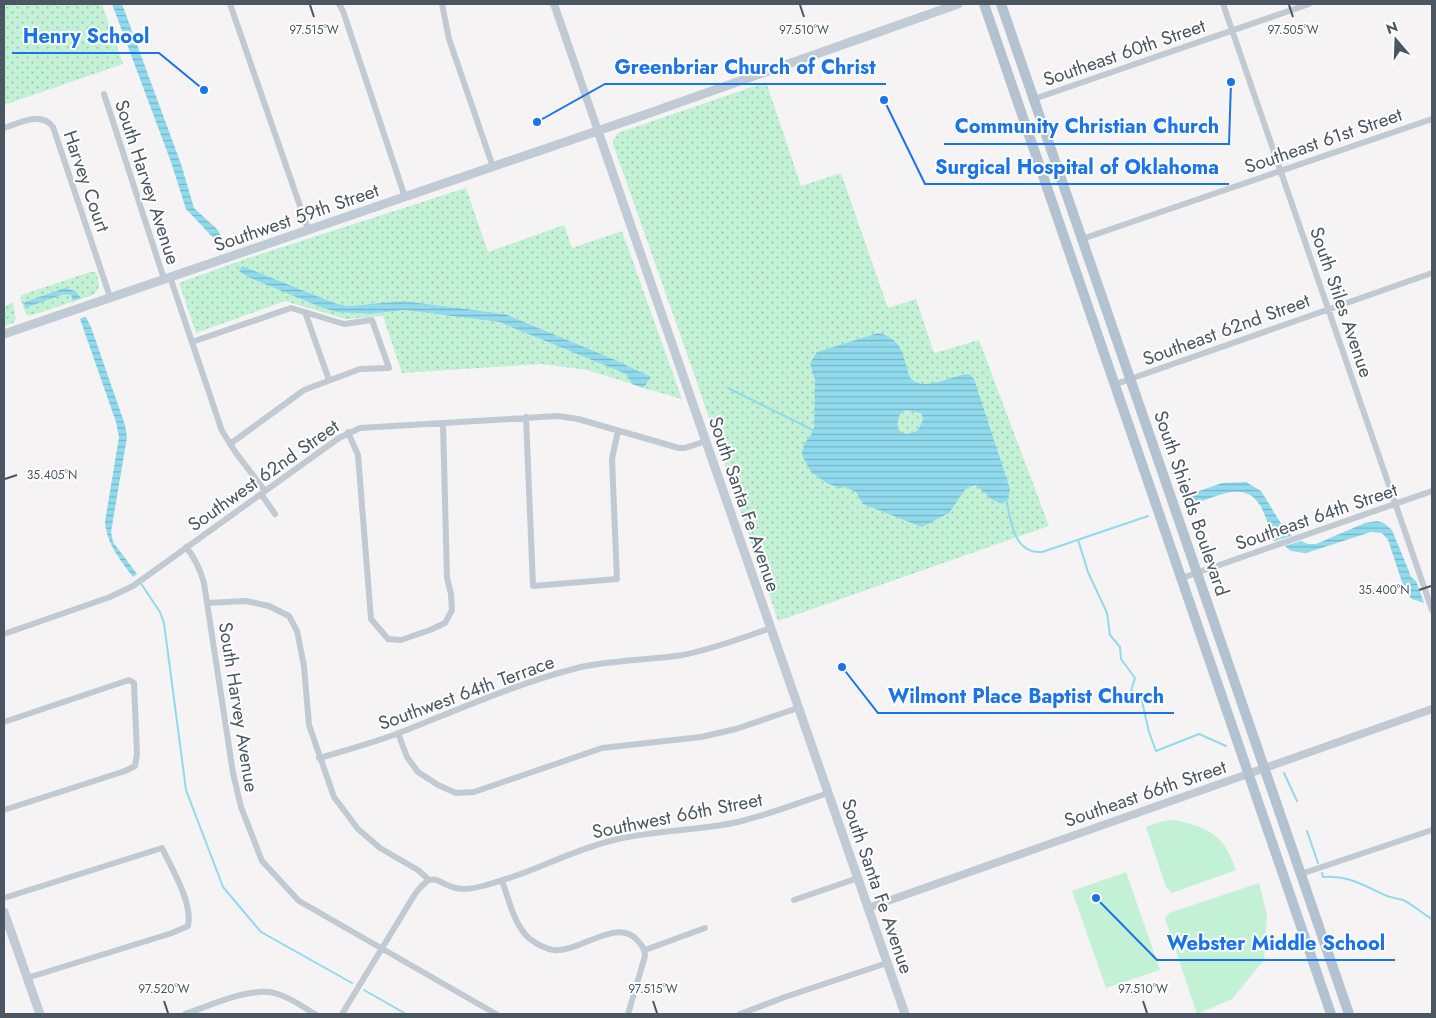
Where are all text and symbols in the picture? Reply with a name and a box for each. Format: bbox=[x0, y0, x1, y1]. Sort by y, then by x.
street label: Southeast 60th Street bbox=[1039, 12, 1209, 93]
north arrow bbox=[1371, 15, 1421, 65]
text: N bbox=[1383, 16, 1400, 39]
callout: Henry School bbox=[12, 18, 159, 53]
text: 97.515°W bbox=[289, 21, 339, 39]
text: 97.510°W bbox=[779, 21, 829, 39]
text: 97.505°W bbox=[1267, 21, 1319, 39]
text: Henry School bbox=[23, 22, 149, 51]
callout: Greenbriar Church of Christ bbox=[605, 49, 886, 84]
text: Greenbriar Church of Christ bbox=[614, 53, 876, 82]
street label: South Harvey Avenue bbox=[108, 96, 187, 268]
street label: Southeast 61st Street bbox=[1241, 101, 1406, 180]
callout: Community Christian Church bbox=[944, 109, 1229, 144]
text: Community Christian Church bbox=[955, 112, 1219, 141]
street label: Harvey Court bbox=[57, 127, 117, 236]
callout: Surgical Hospital of Oklahoma bbox=[925, 149, 1229, 184]
text: Surgical Hospital of Oklahoma bbox=[935, 153, 1219, 182]
street label: Southwest 59th Street bbox=[210, 176, 383, 258]
street label: South Stiles Avenue bbox=[1303, 223, 1380, 381]
street label: Southeast 62nd Street bbox=[1139, 287, 1314, 372]
street label: South Shields Boulevard bbox=[1147, 407, 1236, 599]
street label: Southwest 62nd Street bbox=[182, 413, 345, 538]
street label: South Santa Fe Avenue bbox=[702, 413, 787, 596]
text: 35.405°N bbox=[27, 466, 77, 484]
street label: Southeast 64th Street bbox=[1232, 476, 1401, 557]
text: 35.400°N bbox=[1359, 581, 1409, 599]
street label: South Harvey Avenue bbox=[212, 620, 265, 794]
street label: Southwest 64th Terrace bbox=[374, 648, 558, 737]
callout: Wilmont Place Baptist Church bbox=[878, 678, 1174, 713]
text: Wilmont Place Baptist Church bbox=[888, 682, 1164, 711]
street label: Southeast 66th Street bbox=[1061, 753, 1230, 834]
street label: Southwest 66th Street bbox=[590, 786, 765, 845]
street label: South Santa Fe Avenue bbox=[835, 795, 920, 978]
callout: Webster Middle School bbox=[1157, 925, 1395, 960]
text: Webster Middle School bbox=[1167, 929, 1385, 958]
text: 97.520°W bbox=[138, 980, 190, 998]
text: 97.515°W bbox=[628, 980, 678, 998]
text: 97.510°W bbox=[1118, 980, 1168, 998]

